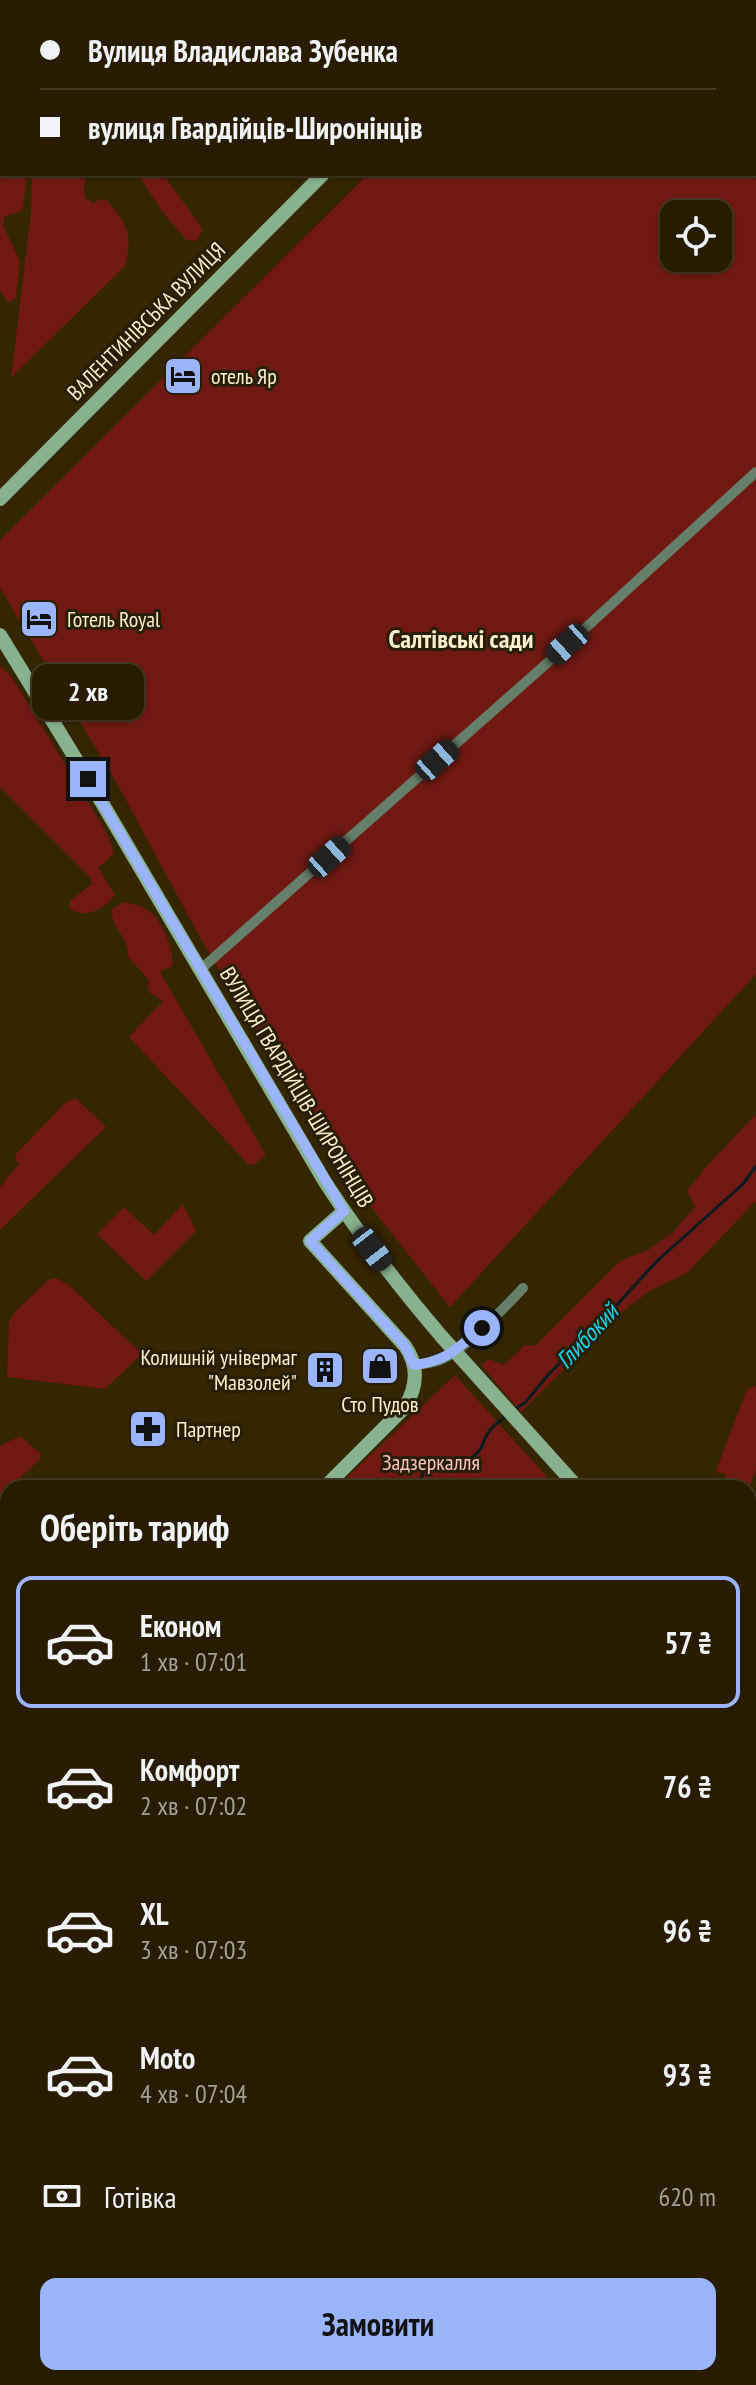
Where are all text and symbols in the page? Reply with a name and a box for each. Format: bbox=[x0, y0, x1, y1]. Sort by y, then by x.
text: Вулиця Владислава Зубенка bbox=[88, 31, 398, 70]
text: вулиця Гвардійців-Широнінців bbox=[88, 108, 423, 147]
map controls bbox=[660, 200, 732, 272]
button: locate bbox=[660, 200, 732, 272]
street label: ВАЛЕНТИНІВСЬКА ВУЛИЦЯ bbox=[61, 236, 231, 406]
hotel icon: отель Яр bbox=[162, 355, 204, 397]
place label: отель Яр bbox=[211, 362, 277, 390]
hotel icon: Готель Royal bbox=[18, 598, 60, 640]
place label: Готель Royal bbox=[67, 605, 161, 633]
car bbox=[541, 619, 593, 669]
district label: Салтівські сади bbox=[388, 622, 534, 655]
callout: 2 хв bbox=[32, 663, 144, 719]
text: 2 хв bbox=[68, 675, 108, 708]
car bbox=[411, 735, 463, 785]
route end bbox=[70, 761, 106, 797]
car bbox=[303, 832, 355, 882]
street label: ВУЛИЦЯ ГВАРДІЙЦІВ-ШИРОНІНЦІВ bbox=[214, 962, 380, 1212]
car bbox=[348, 1223, 396, 1275]
water label: Глибокий bbox=[549, 1295, 627, 1375]
route start bbox=[464, 1310, 500, 1346]
place label: Колишній універмаг "Мавзолей" bbox=[141, 1343, 297, 1396]
shop icon: Сто Пудов bbox=[359, 1345, 401, 1387]
building icon: Колишній універмаг "Мавзолей" bbox=[304, 1349, 346, 1391]
place label: Сто Пудов bbox=[341, 1390, 419, 1418]
pharmacy icon: Партнер bbox=[127, 1408, 169, 1450]
place label: Партнер bbox=[176, 1415, 241, 1443]
park label: Задзеркалля bbox=[382, 1448, 480, 1476]
text: Оберіть тариф bbox=[40, 1504, 229, 1551]
icon: car bbox=[44, 1606, 116, 1678]
text: Економ bbox=[140, 1606, 222, 1645]
text: 57 ₴ bbox=[664, 1623, 712, 1662]
text: 1 хв · 07:01 bbox=[140, 1645, 247, 1678]
icon: car bbox=[44, 1750, 116, 1822]
text: Комфорт bbox=[140, 1750, 239, 1789]
text: 76 ₴ bbox=[663, 1767, 712, 1806]
text: 2 хв · 07:02 bbox=[140, 1789, 247, 1822]
icon: car bbox=[44, 1894, 116, 1966]
text: XL bbox=[140, 1894, 169, 1933]
text: 96 ₴ bbox=[663, 1911, 712, 1950]
text: 3 хв · 07:03 bbox=[140, 1933, 247, 1966]
icon: car bbox=[44, 2038, 116, 2110]
text: Moto bbox=[140, 2038, 195, 2077]
text: 93 ₴ bbox=[663, 2055, 712, 2094]
text: 4 хв · 07:04 bbox=[140, 2077, 247, 2110]
icon: cash bbox=[40, 2174, 84, 2218]
text: Готівка bbox=[104, 2177, 176, 2216]
text: 620 m bbox=[658, 2180, 716, 2213]
button: Замовити bbox=[40, 2278, 716, 2370]

